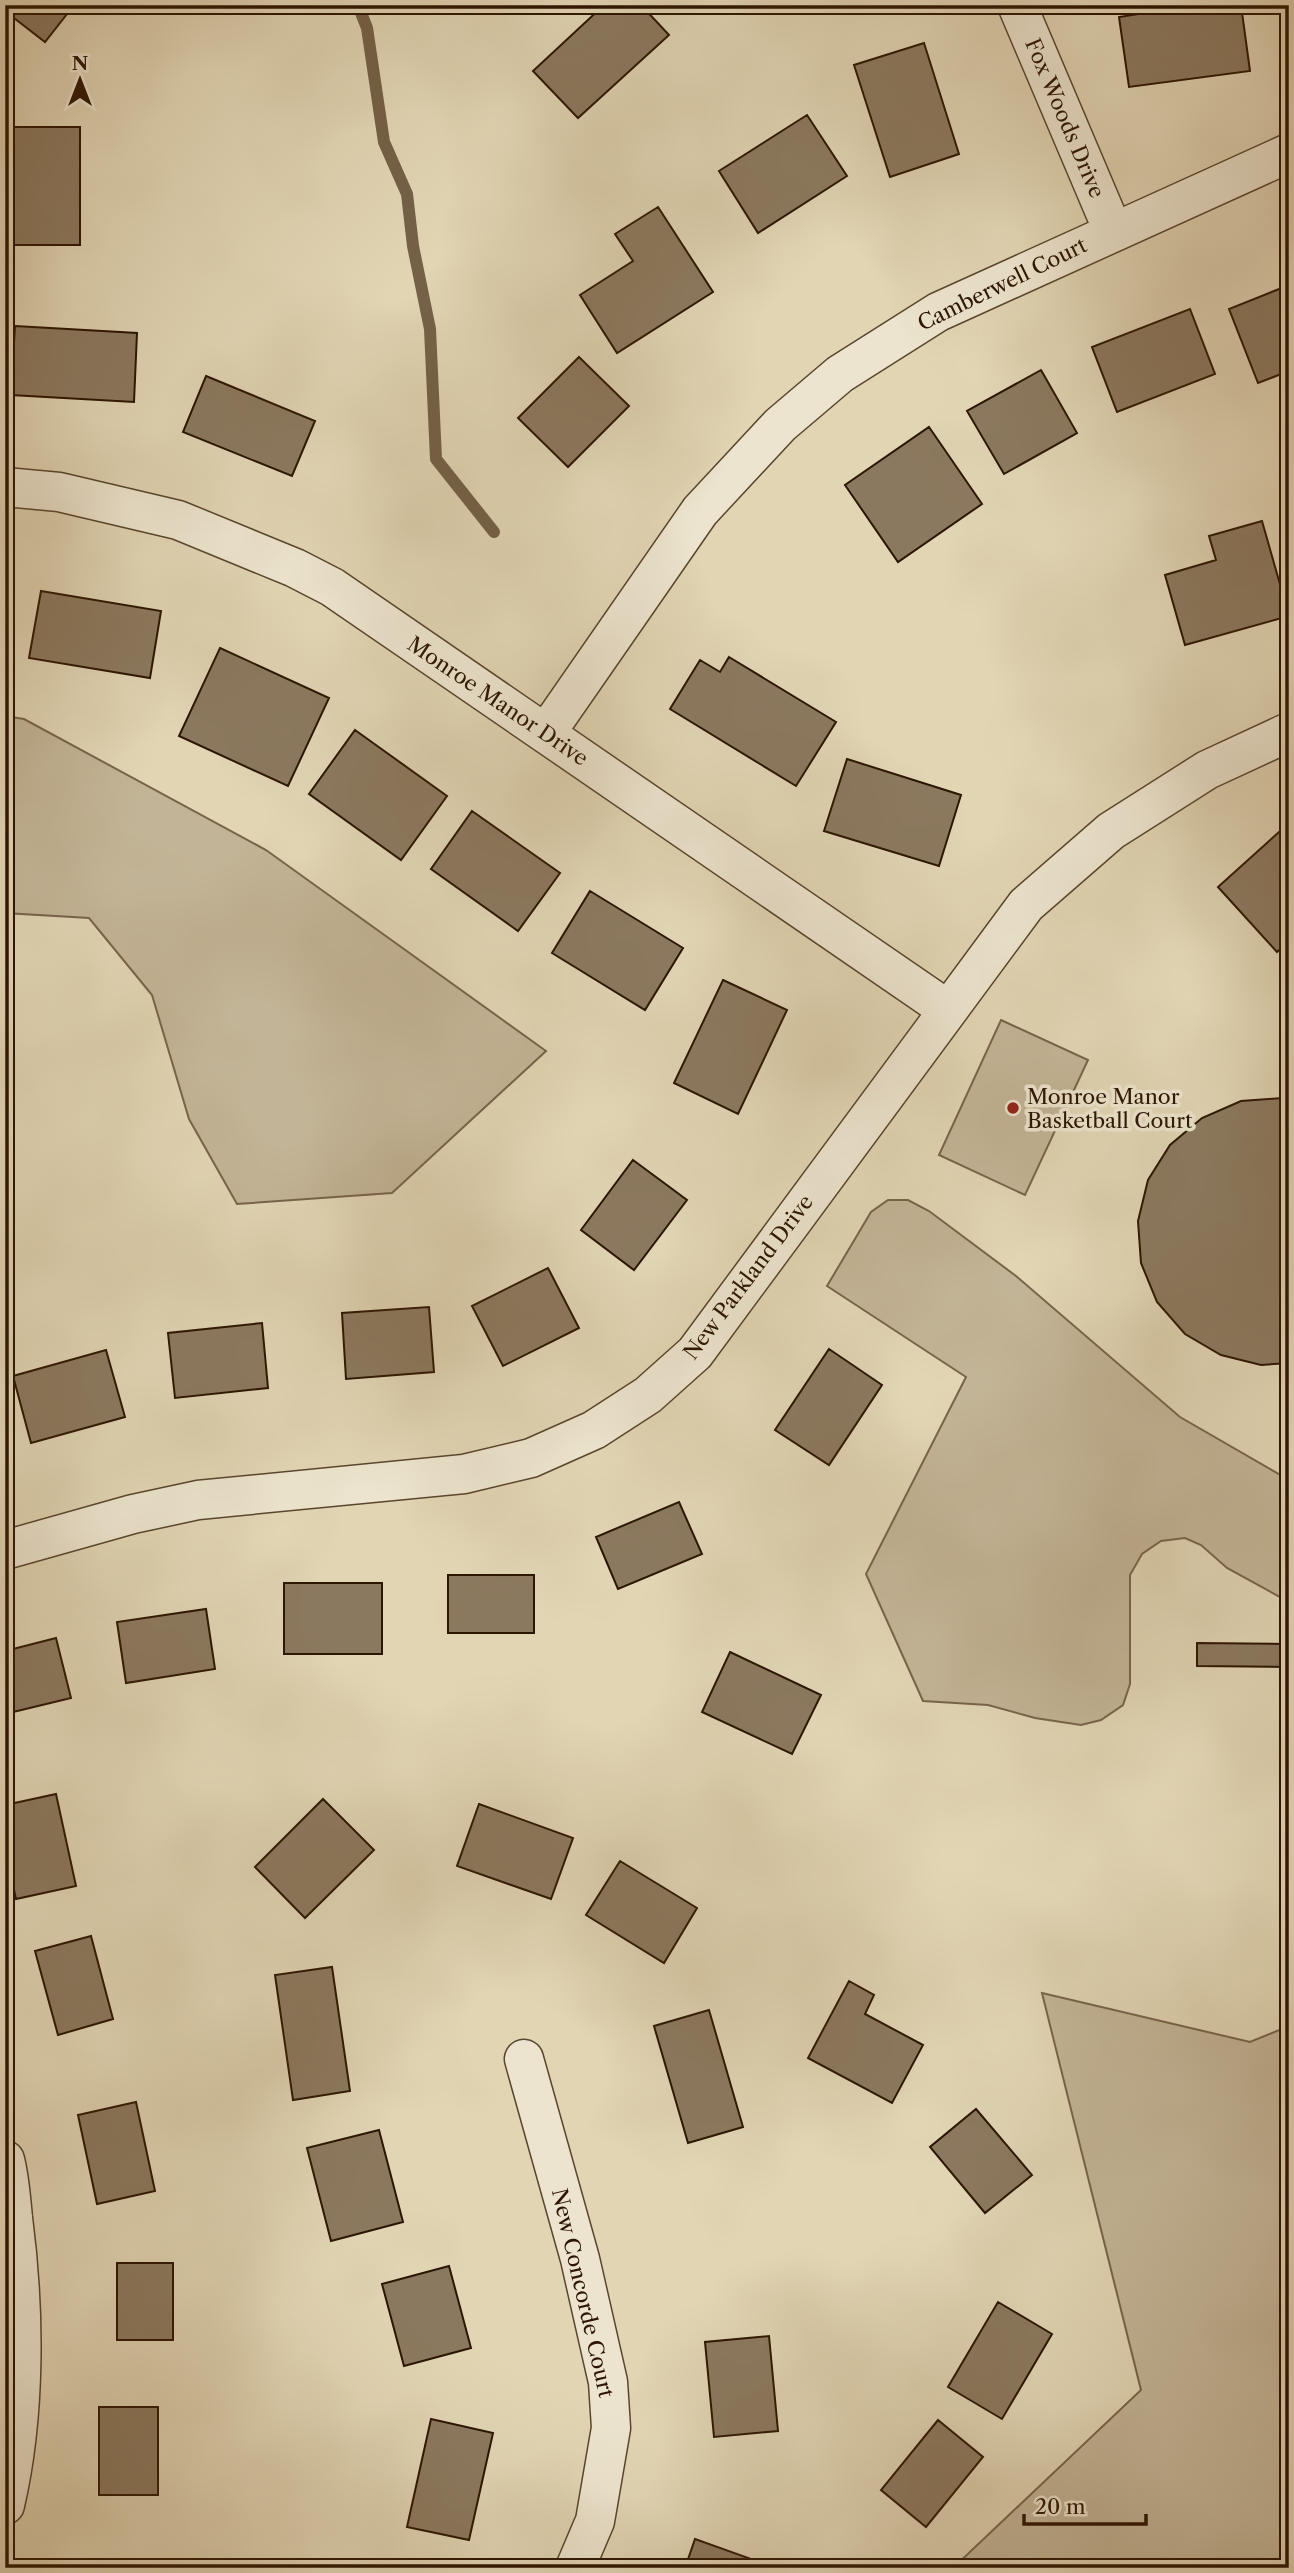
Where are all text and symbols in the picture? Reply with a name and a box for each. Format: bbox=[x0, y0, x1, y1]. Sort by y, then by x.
street label: Fox Woods Drive bbox=[1020, 34, 1110, 202]
north arrow bbox=[46, 46, 116, 116]
text: N bbox=[72, 52, 88, 75]
street label: Camberwell Court bbox=[913, 232, 1091, 336]
street label: Monroe Manor Drive bbox=[403, 631, 593, 771]
place label: Monroe Manor Basketball Court bbox=[1027, 1084, 1193, 1133]
marker: Monroe Manor Basketball Court bbox=[1005, 1100, 1021, 1116]
street label: New Parkland Drive bbox=[678, 1190, 818, 1364]
street label: New Concorde Court bbox=[547, 2186, 619, 2400]
scale bar bbox=[1024, 2482, 1147, 2526]
text: 20 m bbox=[1035, 2494, 1086, 2519]

